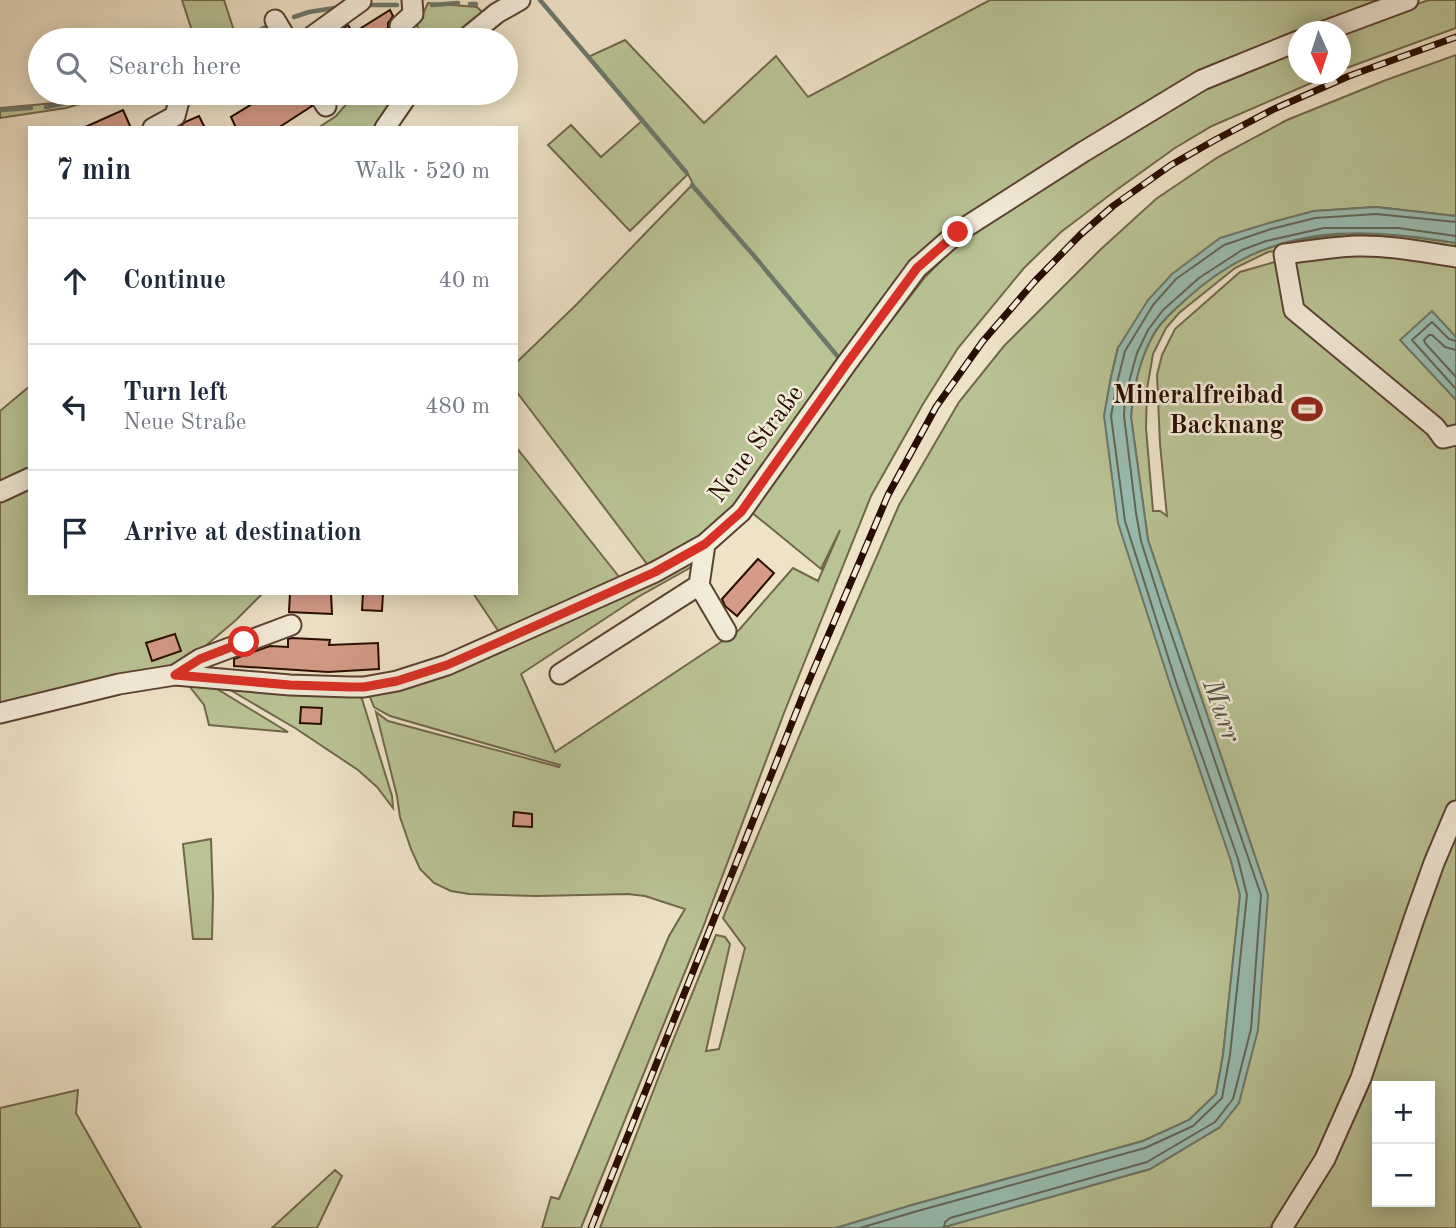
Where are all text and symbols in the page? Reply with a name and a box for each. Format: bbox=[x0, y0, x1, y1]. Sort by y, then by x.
north arrow bbox=[1288, 21, 1351, 84]
search box bbox=[28, 28, 518, 105]
icon: search bbox=[52, 48, 90, 86]
text: Search here bbox=[108, 54, 241, 80]
text: 7 min bbox=[56, 156, 131, 186]
text: Walk · 520 m bbox=[354, 160, 490, 183]
route end bbox=[942, 216, 973, 247]
icon: ahead bbox=[56, 262, 94, 300]
text: Continue bbox=[123, 268, 226, 294]
text: 40 m bbox=[439, 269, 490, 292]
text: Turn left bbox=[123, 380, 228, 406]
street label: Neue Straße bbox=[704, 381, 809, 508]
place label: Mineralfreibad Backnang bbox=[1113, 383, 1285, 439]
icon: left bbox=[56, 388, 94, 426]
sports icon: Mineralfreibad Backnang bbox=[1290, 392, 1324, 426]
text: 480 m bbox=[425, 395, 490, 418]
text: Neue Straße bbox=[123, 411, 246, 434]
icon: arrive bbox=[56, 514, 94, 552]
text: Arrive at destination bbox=[123, 520, 362, 546]
route start bbox=[228, 626, 259, 657]
water label: Murr bbox=[1196, 675, 1245, 747]
map controls bbox=[1372, 1081, 1435, 1207]
button: + bbox=[1372, 1081, 1435, 1144]
button: − bbox=[1372, 1144, 1435, 1207]

